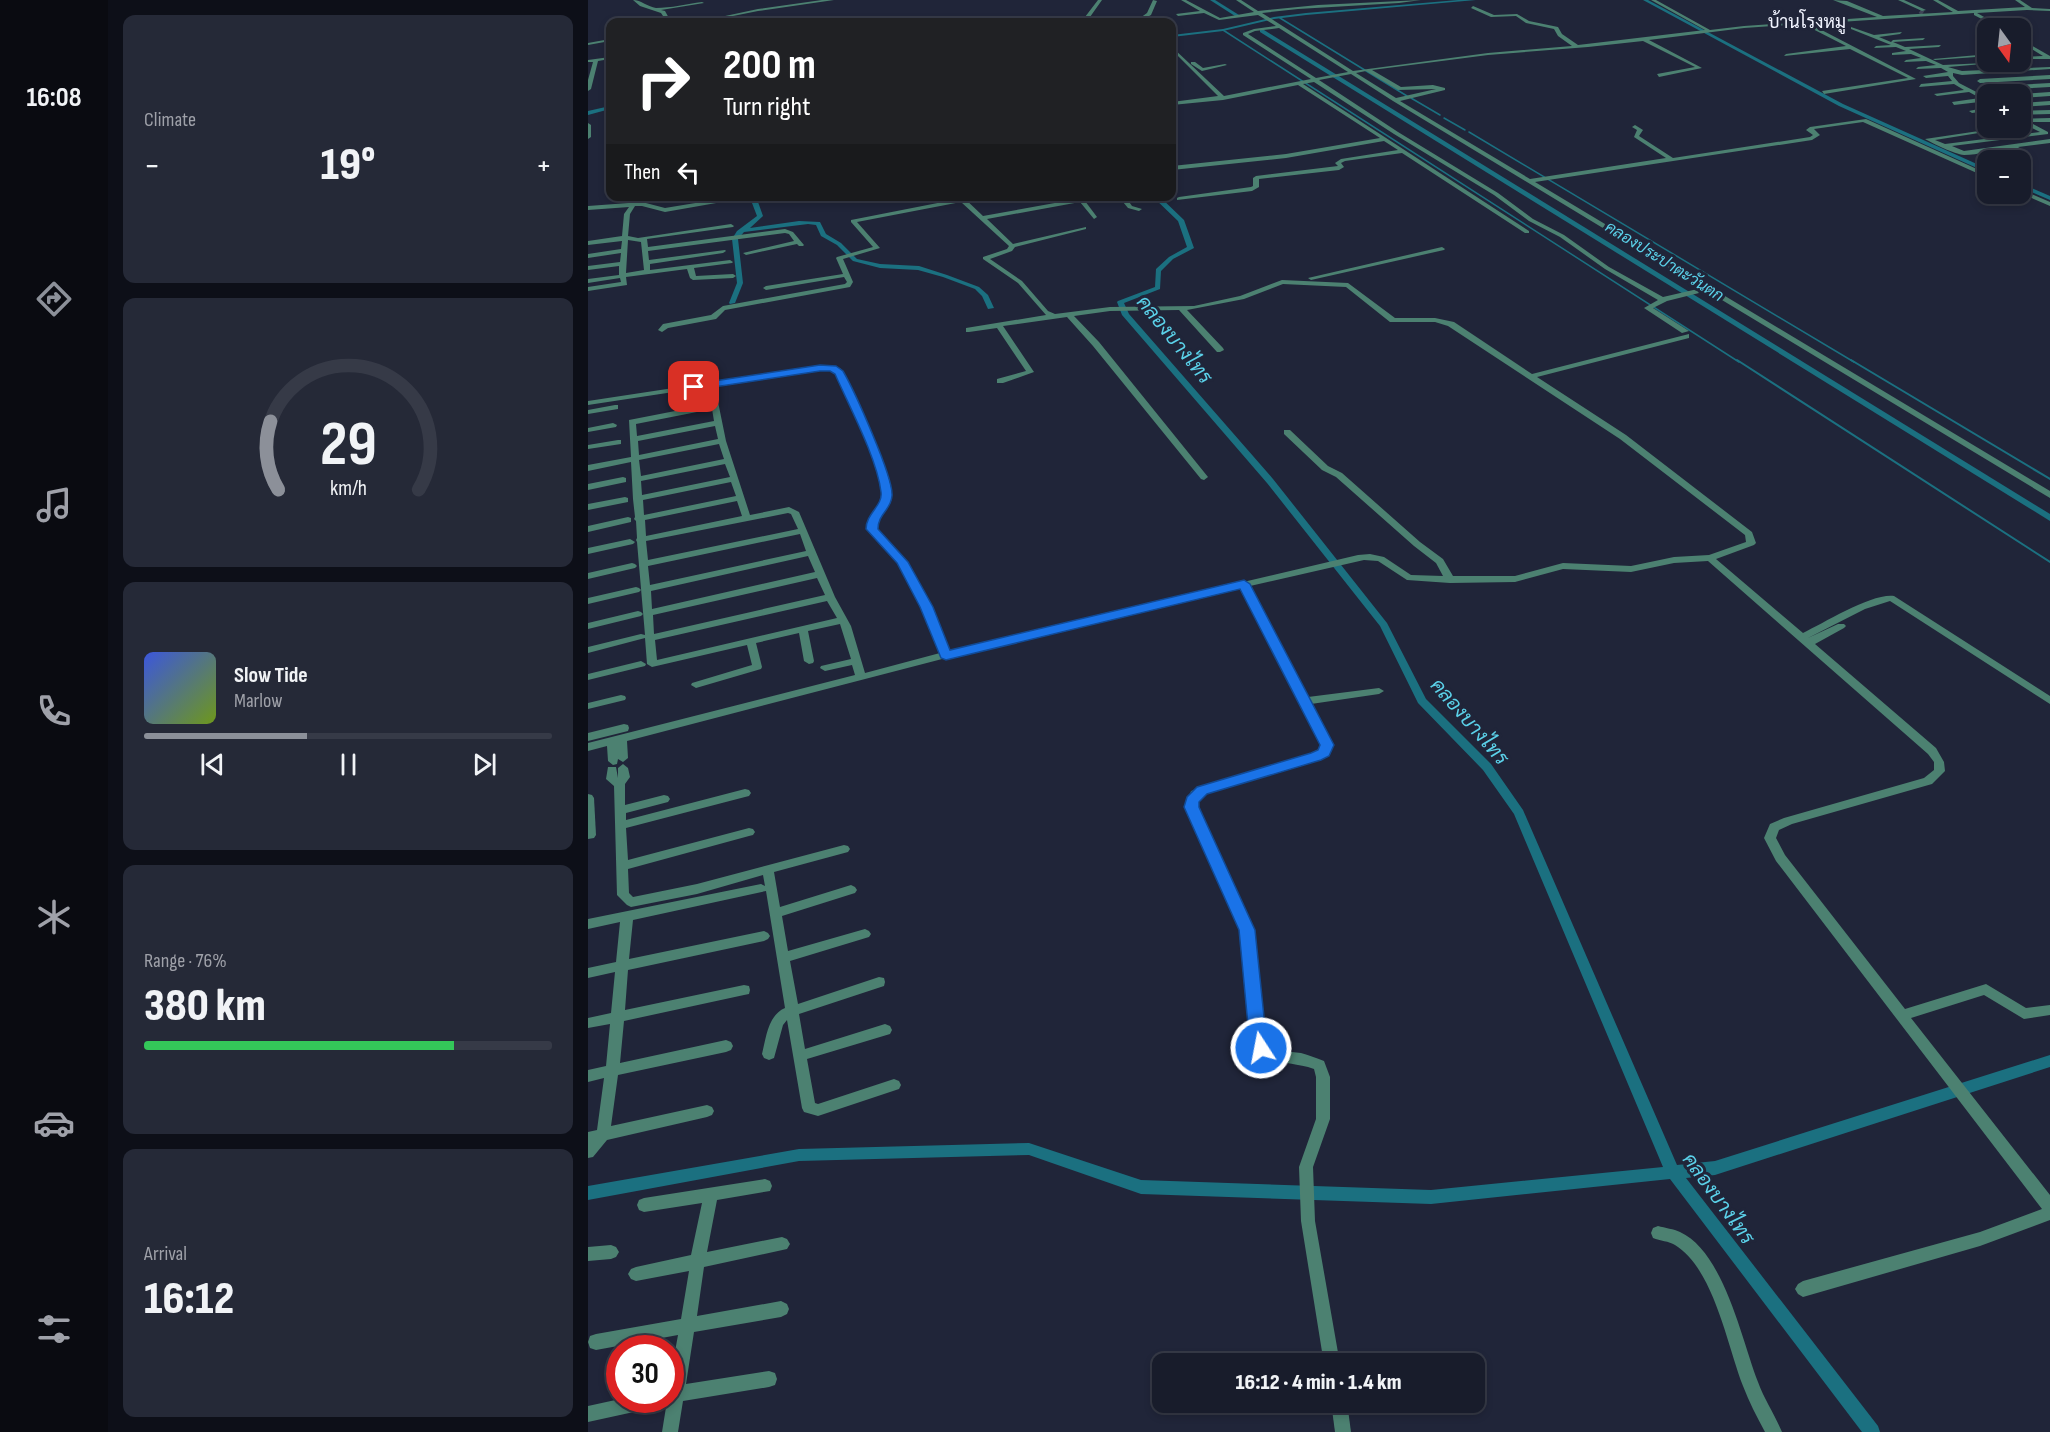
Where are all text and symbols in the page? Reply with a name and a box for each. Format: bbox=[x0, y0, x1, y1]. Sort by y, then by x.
district label: บ้านโรงหมู bbox=[1768, 9, 1846, 35]
north arrow bbox=[1977, 18, 2031, 72]
map controls bbox=[1977, 18, 2031, 204]
text: 200 m bbox=[723, 40, 816, 91]
icon: right bbox=[624, 42, 702, 120]
text: 16:08 bbox=[27, 82, 81, 114]
button: + bbox=[1977, 84, 2031, 138]
text: Turn right bbox=[723, 91, 810, 123]
text: Climate bbox=[144, 108, 196, 132]
text: 19° bbox=[321, 138, 375, 193]
text: − bbox=[144, 146, 160, 186]
text: + bbox=[536, 146, 552, 186]
button: − bbox=[1977, 150, 2031, 204]
icon: left bbox=[672, 156, 705, 189]
text: Then bbox=[624, 159, 660, 186]
water label: คลองประปาตะวันตก bbox=[1601, 216, 1728, 306]
icon: directions bbox=[33, 278, 75, 320]
water label: คลองบางไทร bbox=[1131, 290, 1219, 390]
pin bbox=[668, 361, 719, 412]
icon: arrive bbox=[677, 370, 710, 403]
text: 29 bbox=[320, 408, 376, 483]
text: km/h bbox=[329, 476, 367, 501]
icon: music bbox=[33, 484, 75, 526]
text: Slow Tide bbox=[234, 662, 308, 689]
water label: คลองบางไทร bbox=[1425, 673, 1515, 771]
text: Marlow bbox=[234, 689, 282, 713]
icon: phone bbox=[33, 690, 75, 732]
icon: previous bbox=[196, 748, 229, 781]
icon: pause bbox=[332, 748, 365, 781]
icon: next bbox=[468, 748, 501, 781]
icon: climate bbox=[33, 896, 75, 938]
text: Range · 76% bbox=[144, 949, 227, 973]
text: 380 km bbox=[144, 979, 266, 1034]
position arrow bbox=[1229, 1016, 1293, 1080]
icon: car bbox=[33, 1102, 75, 1144]
water label: คลองบางไทร bbox=[1677, 1148, 1761, 1250]
text: Arrival bbox=[144, 1242, 187, 1266]
text: 16:12 bbox=[144, 1272, 234, 1327]
icon: filters bbox=[33, 1308, 75, 1350]
speed limit sign: 30 bbox=[606, 1335, 684, 1413]
text: 16:12 · 4 min · 1.4 km bbox=[1235, 1369, 1402, 1396]

